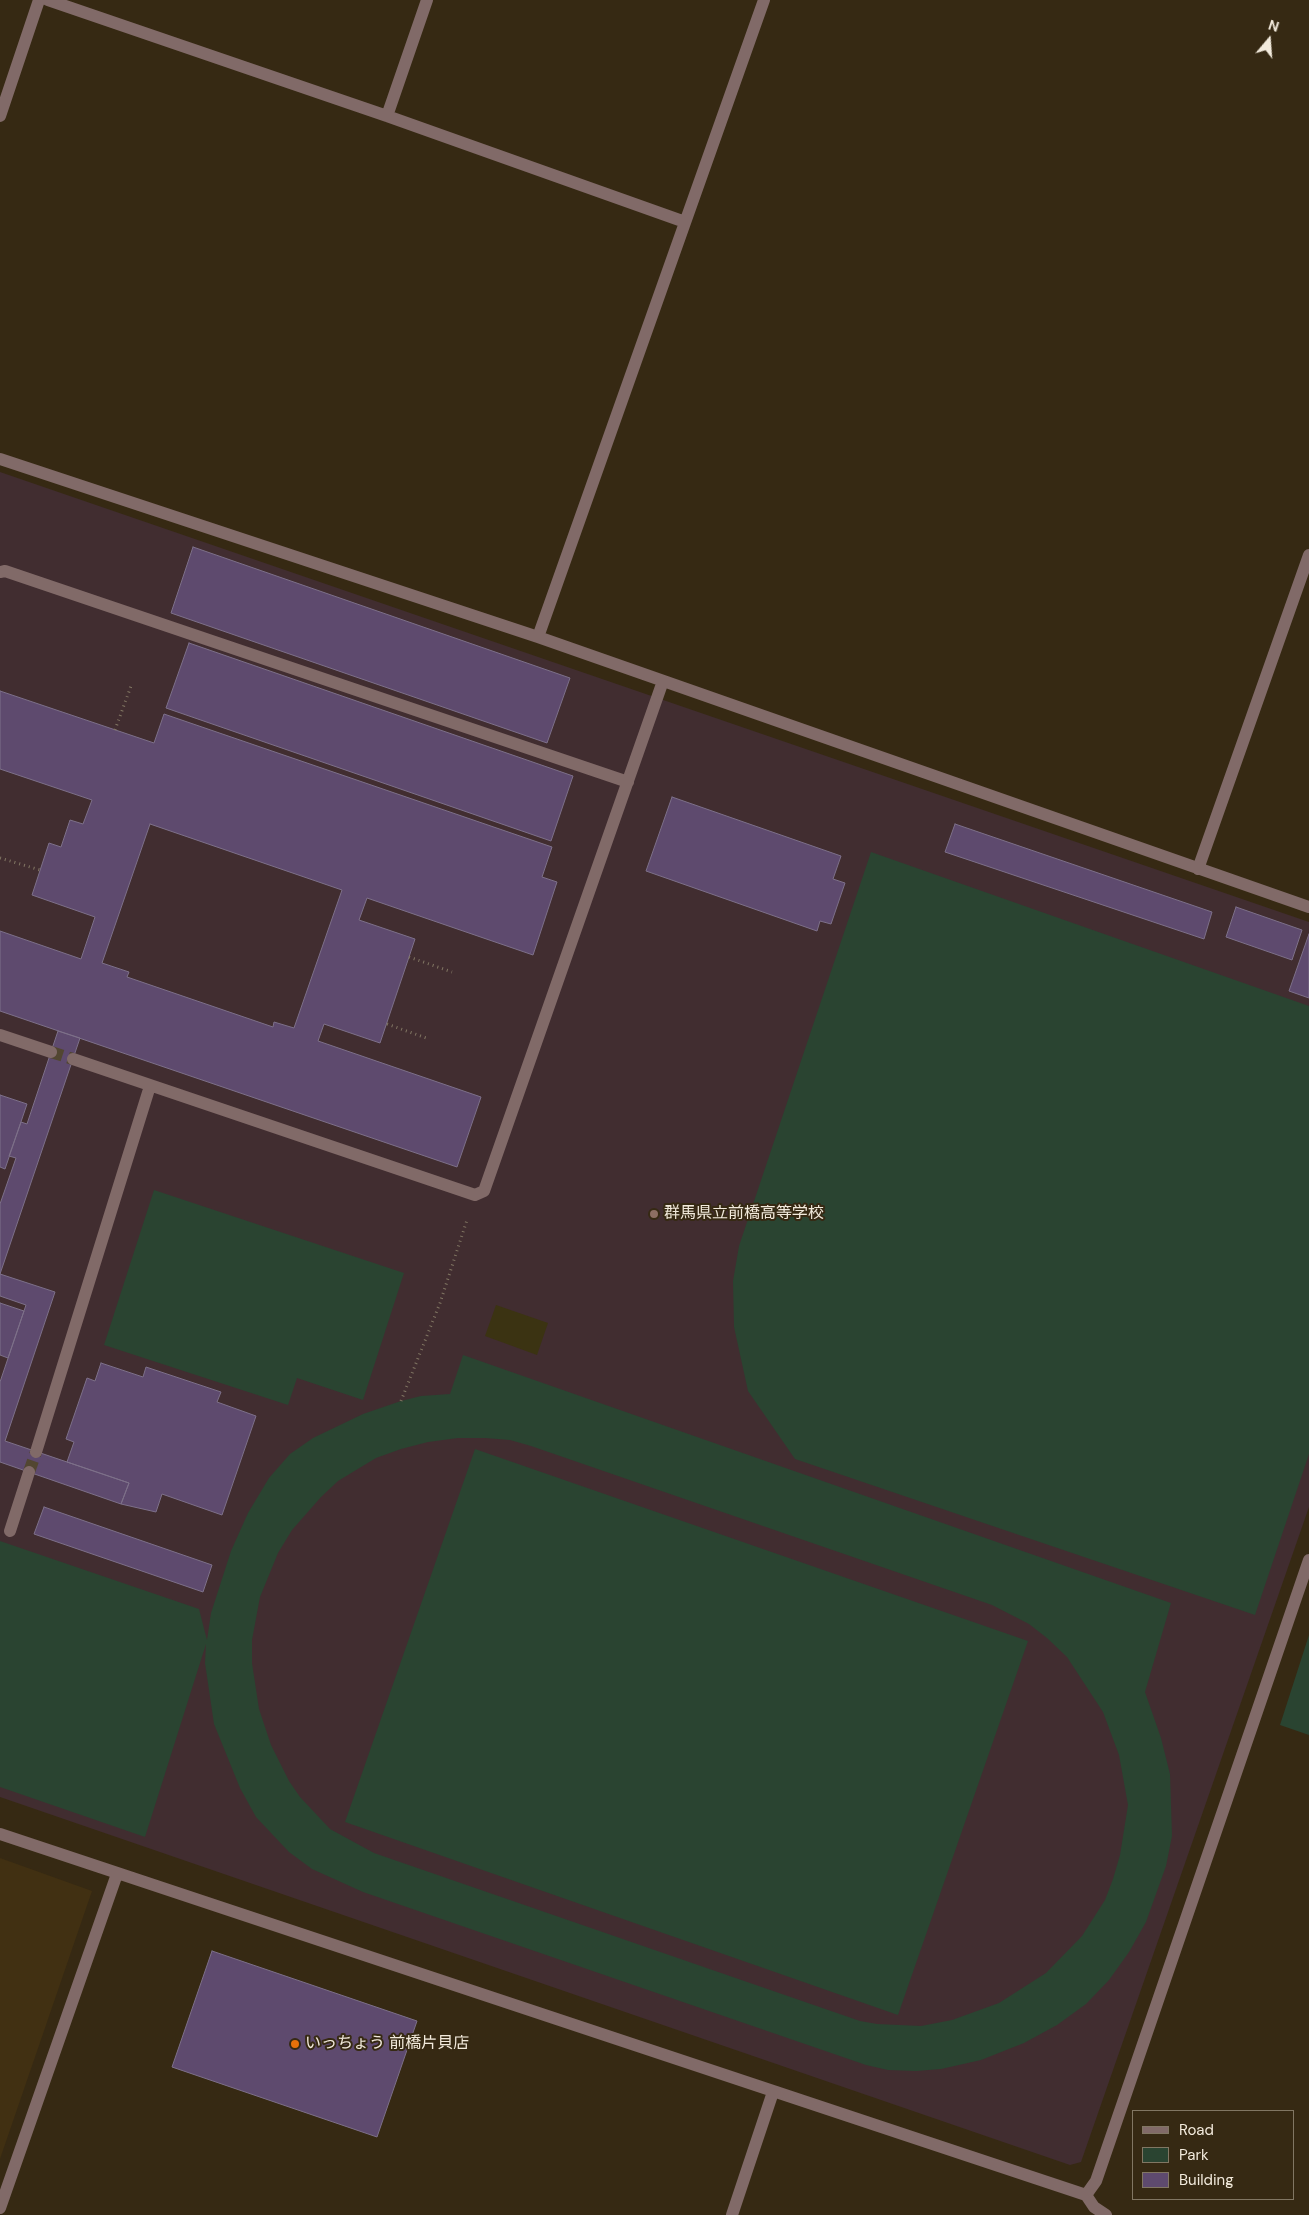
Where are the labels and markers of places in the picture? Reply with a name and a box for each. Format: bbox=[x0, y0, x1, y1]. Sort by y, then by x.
place label: 群馬県立前橋高等学校 bbox=[664, 1204, 824, 1224]
marker: 群馬県立前橋高等学校 bbox=[648, 1208, 660, 1220]
place label: いっちょう 前橋片貝店 bbox=[305, 2034, 469, 2054]
marker: いっちょう 前橋片貝店 bbox=[289, 2038, 301, 2050]

